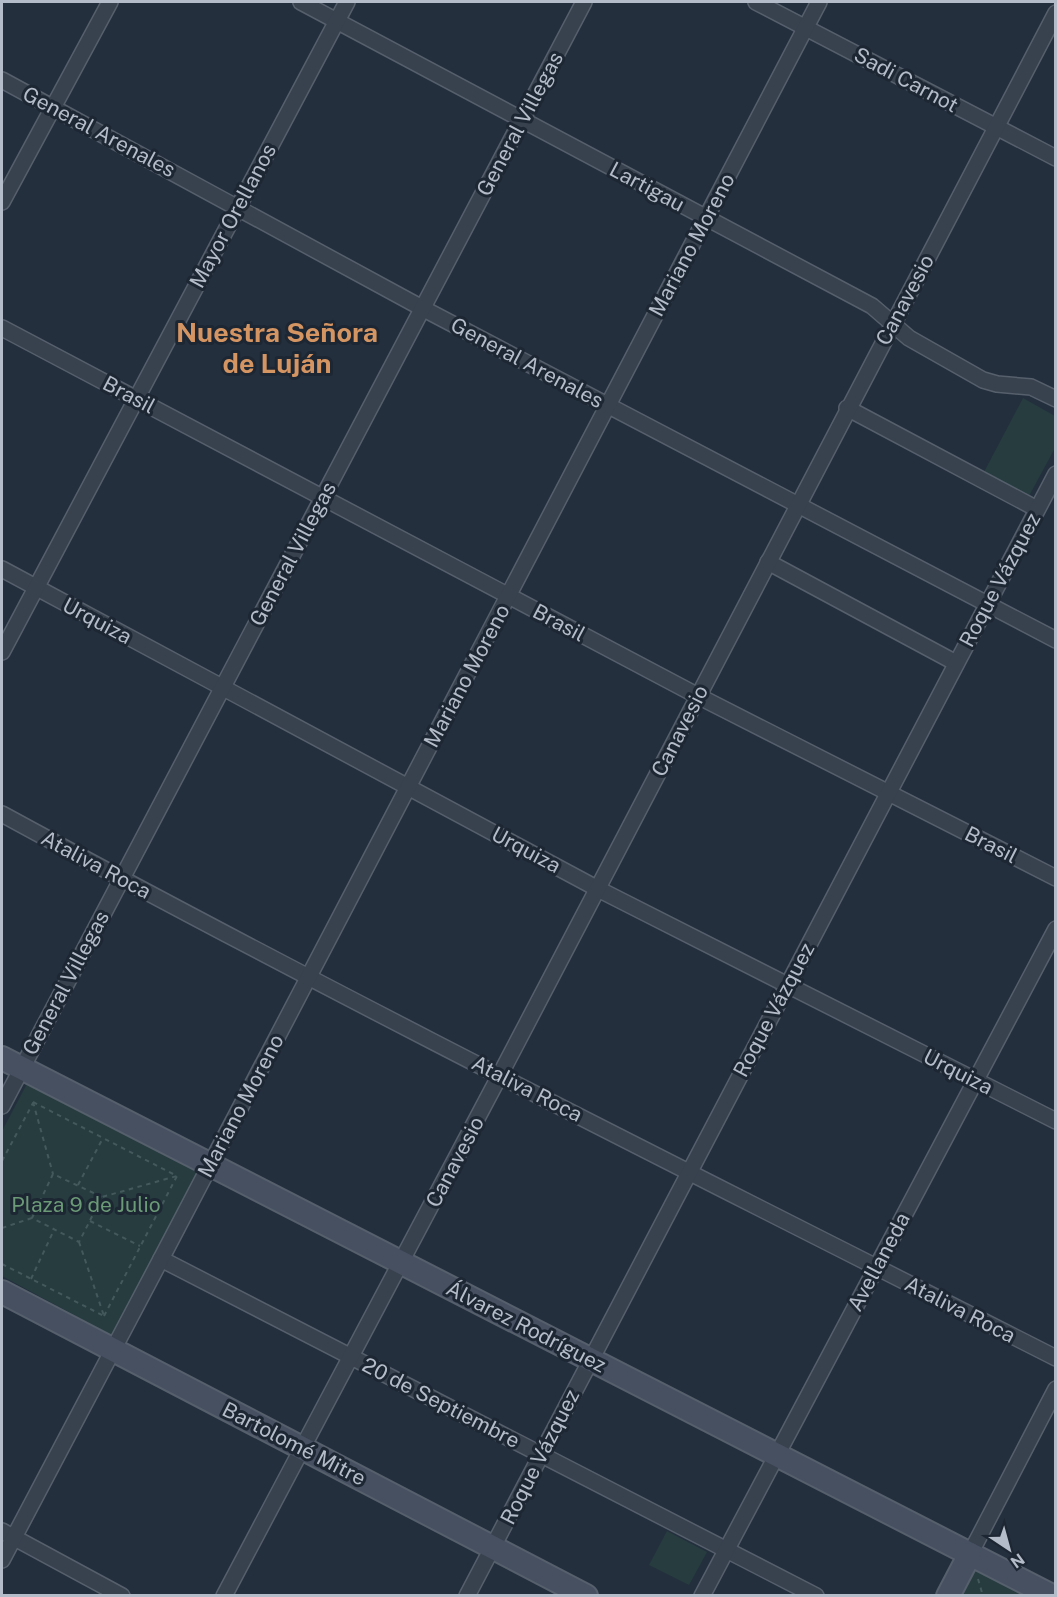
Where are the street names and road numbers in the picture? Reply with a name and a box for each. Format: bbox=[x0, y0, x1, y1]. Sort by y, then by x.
street label: Sadi Carnot bbox=[850, 42, 963, 117]
street label: General Villegas bbox=[471, 47, 568, 200]
street label: General Arenales bbox=[19, 81, 180, 182]
street label: Mayor Orellanos bbox=[184, 139, 281, 292]
street label: Lartigau bbox=[606, 156, 689, 217]
street label: Mariano Moreno bbox=[643, 169, 740, 321]
street label: Canavesio bbox=[870, 250, 939, 349]
street label: General Arenales bbox=[447, 312, 608, 413]
street label: Brasil bbox=[99, 370, 160, 419]
street label: General Villegas bbox=[244, 477, 341, 630]
street label: Roque Vázquez bbox=[954, 509, 1045, 651]
street label: Urquiza bbox=[58, 592, 136, 649]
street label: Brasil bbox=[529, 598, 590, 647]
street label: Mariano Moreno bbox=[418, 600, 515, 752]
street label: Canavesio bbox=[646, 681, 713, 781]
street label: Urquiza bbox=[487, 821, 565, 878]
street label: Brasil bbox=[961, 821, 1022, 868]
street label: Ataliva Roca bbox=[37, 825, 155, 904]
street label: General Villegas bbox=[17, 906, 114, 1059]
street label: Roque Vázquez bbox=[728, 939, 819, 1081]
street label: Mariano Moreno bbox=[192, 1030, 289, 1182]
street label: Urquiza bbox=[919, 1043, 997, 1100]
street label: Ataliva Roca bbox=[468, 1050, 587, 1127]
street label: Canavesio bbox=[420, 1112, 489, 1211]
street label: Avellaneda bbox=[842, 1208, 915, 1315]
street label: Ataliva Roca bbox=[901, 1271, 1020, 1348]
street label: Álvarez Rodríguez bbox=[442, 1275, 610, 1378]
street label: 20 de Septiembre bbox=[358, 1352, 524, 1453]
street label: Roque Vázquez bbox=[495, 1385, 584, 1528]
street label: Bartolomé Mitre bbox=[218, 1397, 370, 1491]

